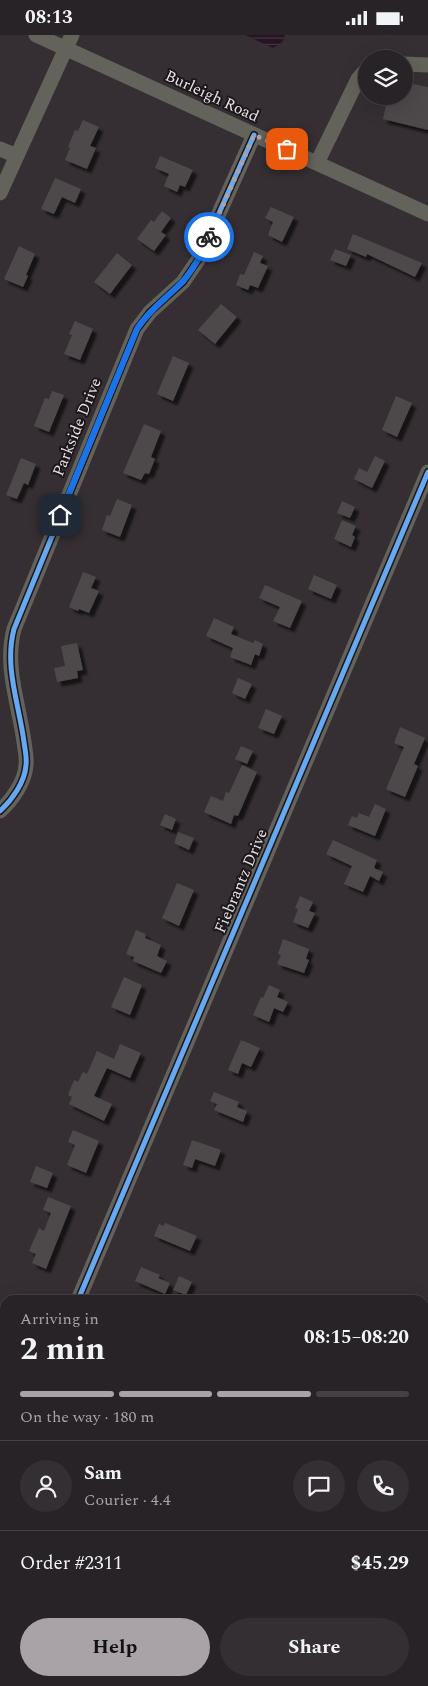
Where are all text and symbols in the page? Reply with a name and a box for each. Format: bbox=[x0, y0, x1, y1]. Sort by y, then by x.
text: 08:13 bbox=[25, 3, 73, 32]
map controls bbox=[358, 50, 413, 105]
button: layers bbox=[358, 50, 413, 105]
street label: Burleigh Road bbox=[161, 64, 263, 128]
pin bbox=[266, 128, 308, 170]
icon: bag bbox=[273, 135, 301, 163]
courier bbox=[184, 212, 234, 262]
icon: bike bbox=[195, 223, 223, 251]
street label: Parkside Drive bbox=[46, 374, 108, 480]
pin bbox=[39, 494, 81, 536]
icon: home bbox=[46, 501, 74, 529]
street label: Fiebrantz Drive bbox=[208, 825, 274, 937]
text: Arriving in bbox=[20, 1307, 99, 1331]
text: 08:15–08:20 bbox=[304, 1323, 409, 1352]
text: 2 min bbox=[20, 1325, 105, 1374]
text: On the way · 180 m bbox=[20, 1405, 154, 1429]
text: Sam bbox=[84, 1459, 122, 1488]
button: person bbox=[20, 1460, 72, 1512]
button: chat bbox=[293, 1460, 345, 1512]
button: phone bbox=[357, 1460, 409, 1512]
text: Courier · 4.4 bbox=[84, 1488, 171, 1512]
text: Order #2311 bbox=[20, 1549, 123, 1578]
text: $45.29 bbox=[351, 1549, 409, 1578]
button: Help bbox=[20, 1618, 210, 1676]
button: Share bbox=[220, 1618, 409, 1676]

